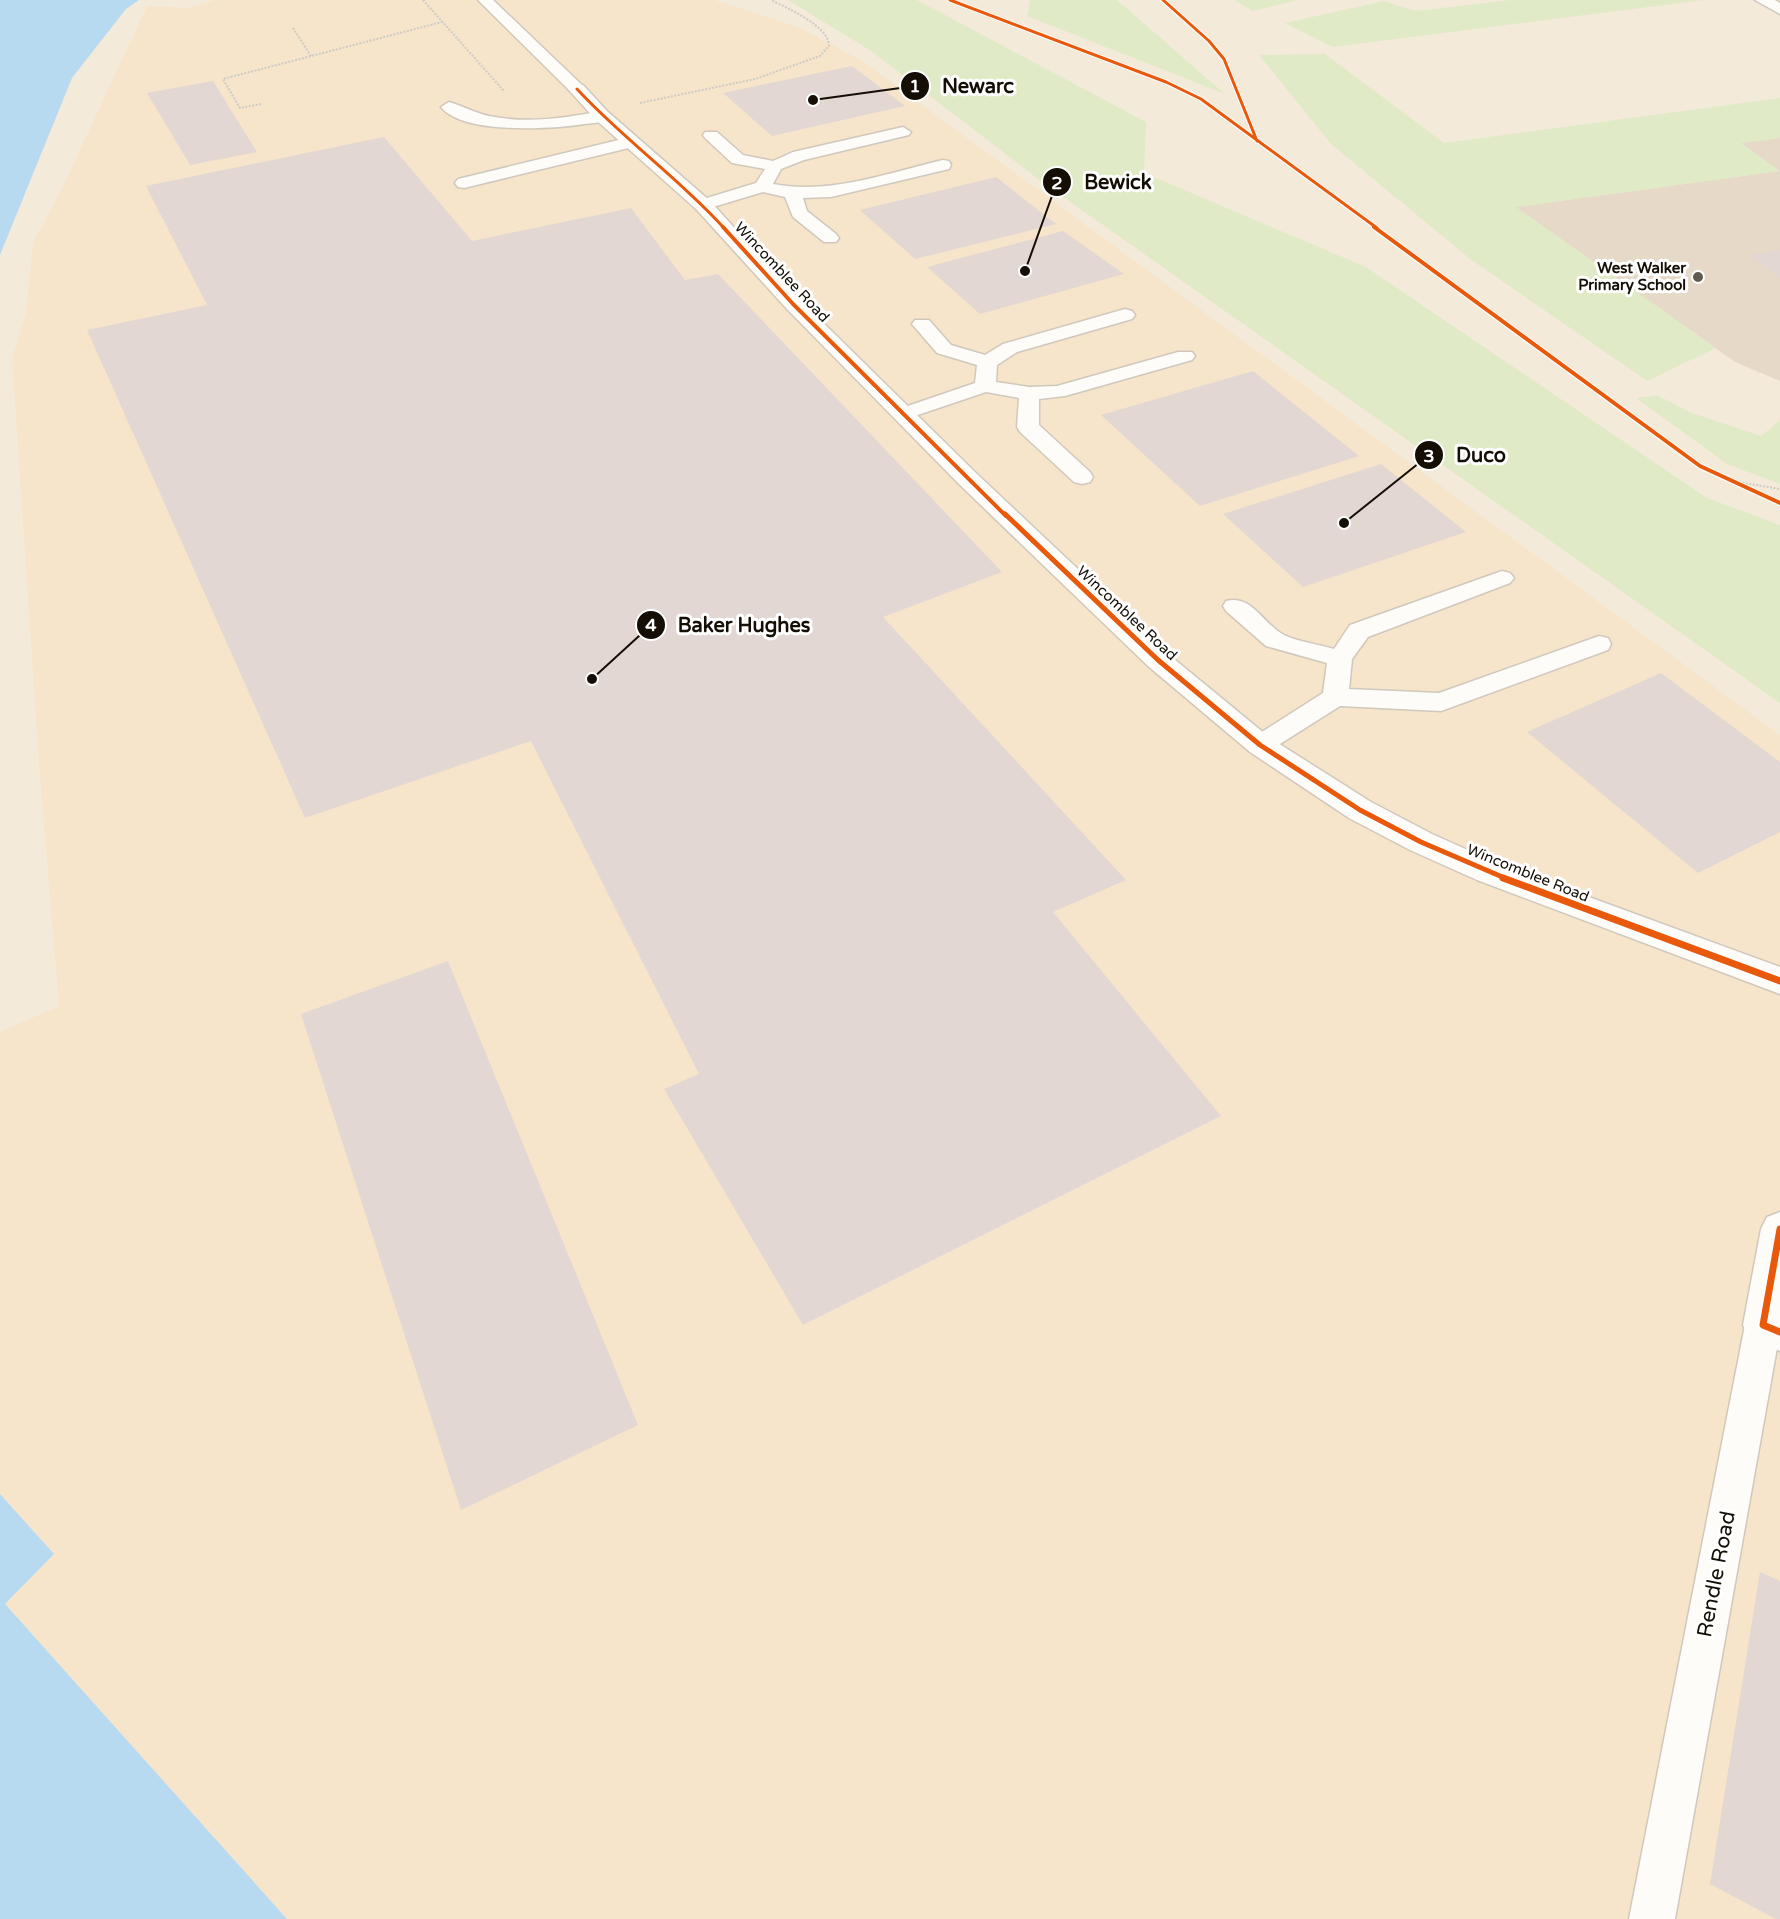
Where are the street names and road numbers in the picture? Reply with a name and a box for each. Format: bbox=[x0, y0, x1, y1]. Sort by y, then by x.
street label: Wincomblee Road bbox=[731, 218, 833, 326]
street label: Wincomblee Road bbox=[1073, 562, 1181, 664]
street label: Wincomblee Road bbox=[1464, 840, 1592, 906]
street label: Rendle Road bbox=[1692, 1509, 1741, 1639]

